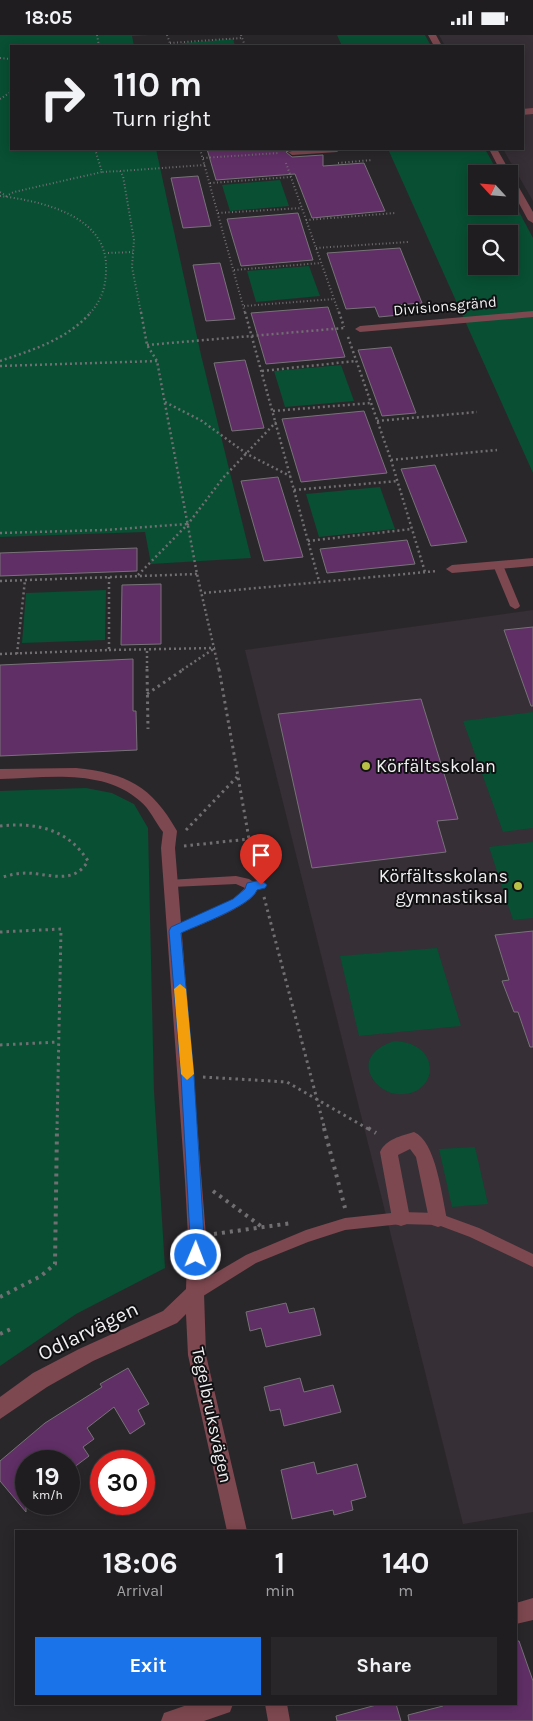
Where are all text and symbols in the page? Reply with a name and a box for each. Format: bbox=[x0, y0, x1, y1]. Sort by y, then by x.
text: 18:05 bbox=[25, 7, 72, 29]
text: 110 m bbox=[113, 64, 202, 105]
icon: right bbox=[30, 65, 95, 130]
text: Turn right bbox=[113, 106, 211, 132]
north arrow bbox=[468, 165, 518, 215]
map controls bbox=[468, 165, 518, 275]
button: search bbox=[468, 225, 518, 275]
street label: Divisionsgränd bbox=[392, 293, 498, 319]
place label: Körfältsskolan bbox=[376, 755, 496, 777]
marker: Körfältsskolan bbox=[360, 760, 372, 772]
pin bbox=[240, 834, 282, 885]
icon: arrive bbox=[247, 841, 275, 869]
place label: Körfältsskolans gymnastiksal bbox=[379, 865, 508, 908]
marker: Körfältsskolans gymnastiksal bbox=[512, 880, 524, 892]
position arrow bbox=[169, 1228, 221, 1280]
street label: Odlarvägen bbox=[34, 1296, 142, 1366]
street label: Tegelbruksvägen bbox=[187, 1345, 237, 1485]
speed limit sign: 30 bbox=[90, 1450, 155, 1515]
text: 19 bbox=[35, 1462, 60, 1491]
text: km/h bbox=[32, 1488, 63, 1502]
text: 18:06 bbox=[102, 1545, 178, 1581]
text: 1 bbox=[275, 1545, 285, 1581]
text: 140 bbox=[382, 1545, 430, 1581]
text: Arrival bbox=[117, 1581, 164, 1600]
text: min bbox=[265, 1581, 295, 1600]
text: m bbox=[398, 1581, 413, 1600]
button: Exit bbox=[35, 1637, 261, 1695]
button: Share bbox=[271, 1637, 497, 1695]

